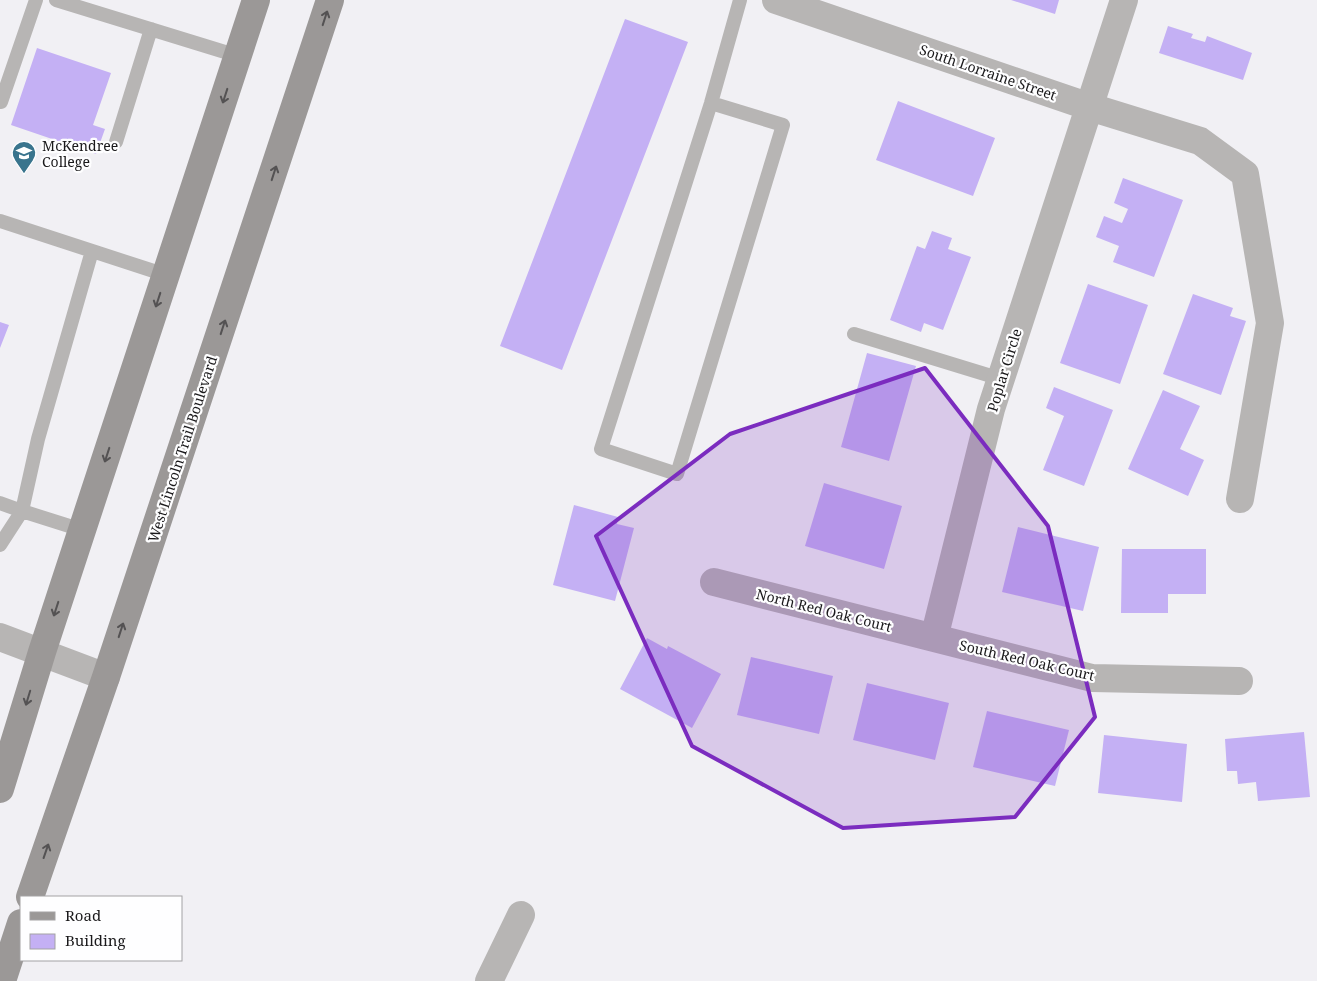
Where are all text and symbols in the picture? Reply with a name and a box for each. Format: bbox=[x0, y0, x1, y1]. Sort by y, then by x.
one-way arrow bbox=[320, 11, 330, 27]
street label: South Lorraine Street bbox=[917, 40, 1059, 104]
one-way arrow bbox=[220, 88, 229, 103]
place label: McKendree College bbox=[42, 136, 118, 171]
school or university icon: McKendree College bbox=[11, 140, 37, 174]
one-way arrow bbox=[270, 165, 279, 181]
one-way arrow bbox=[152, 292, 162, 308]
one-way arrow bbox=[219, 320, 228, 335]
street label: Poplar Circle bbox=[982, 326, 1026, 414]
street label: West Lincoln Trail Boulevard bbox=[143, 353, 221, 545]
one-way arrow bbox=[102, 446, 111, 462]
street label: North Red Oak Court bbox=[754, 584, 894, 636]
one-way arrow bbox=[51, 601, 60, 616]
one-way arrow bbox=[117, 623, 127, 639]
street label: South Red Oak Court bbox=[958, 635, 1097, 685]
one-way arrow bbox=[22, 690, 32, 706]
one-way arrow bbox=[42, 844, 51, 859]
legend bbox=[20, 896, 182, 961]
text: Road bbox=[65, 905, 101, 925]
text: Building bbox=[65, 930, 126, 950]

